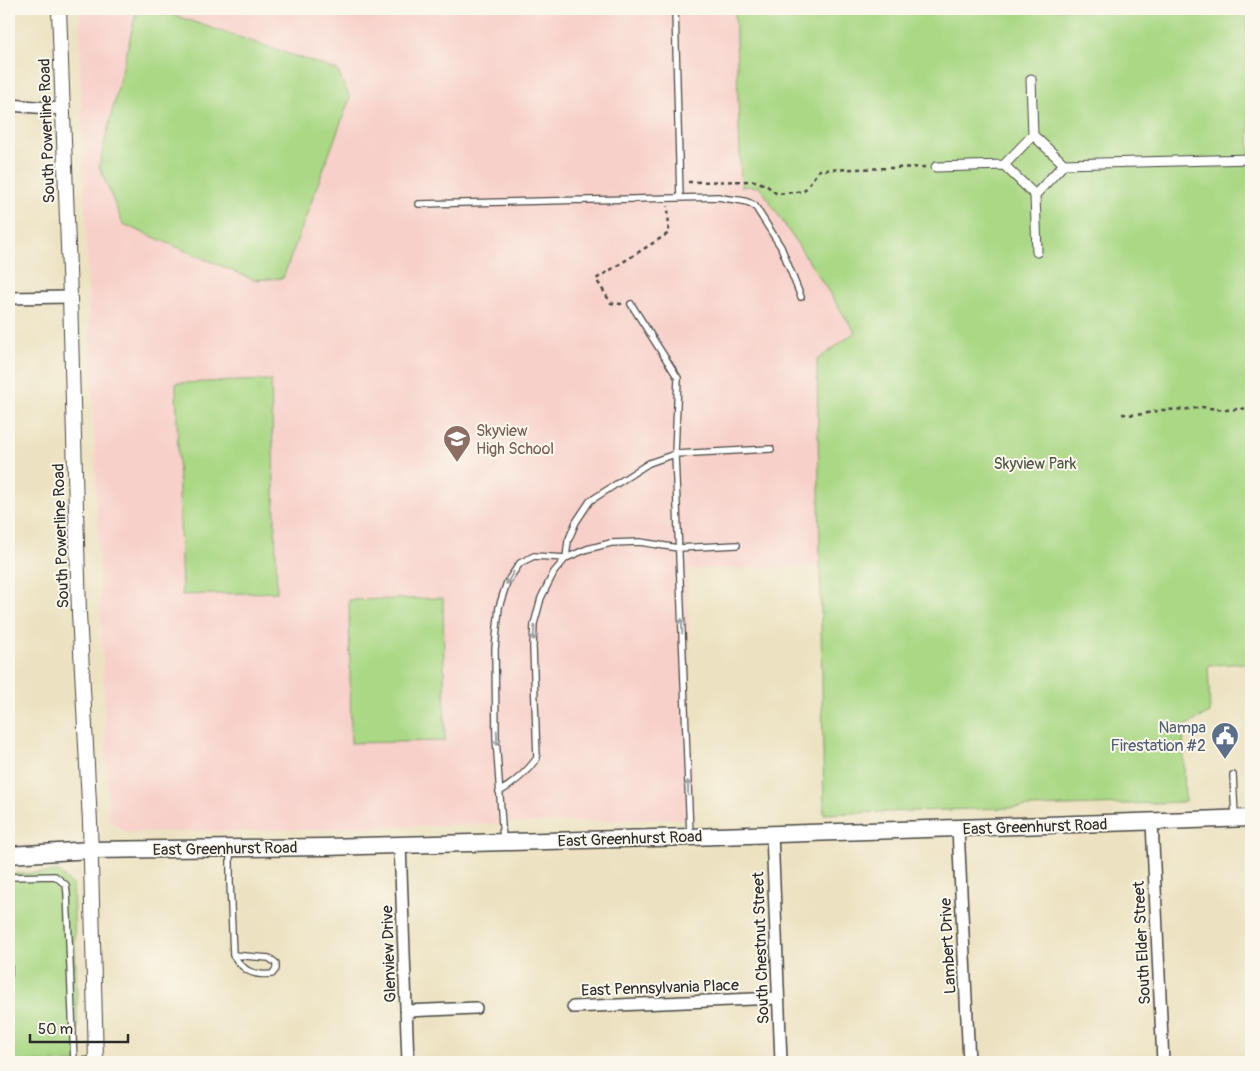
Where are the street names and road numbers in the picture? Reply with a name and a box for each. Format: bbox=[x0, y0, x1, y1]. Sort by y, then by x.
street label: South Powerline Road bbox=[34, 58, 60, 204]
street label: South Powerline Road bbox=[48, 463, 74, 609]
street label: East Greenhurst Road bbox=[962, 814, 1108, 840]
street label: East Greenhurst Road bbox=[557, 826, 703, 852]
street label: East Greenhurst Road bbox=[152, 838, 298, 860]
street label: South Chestnut Street bbox=[748, 871, 774, 1025]
street label: South Elder Street bbox=[1129, 880, 1155, 1005]
street label: Lambert Drive bbox=[935, 897, 961, 995]
street label: Glenview Drive bbox=[377, 905, 401, 1003]
street label: East Pennsylvania Place bbox=[581, 975, 739, 1001]

